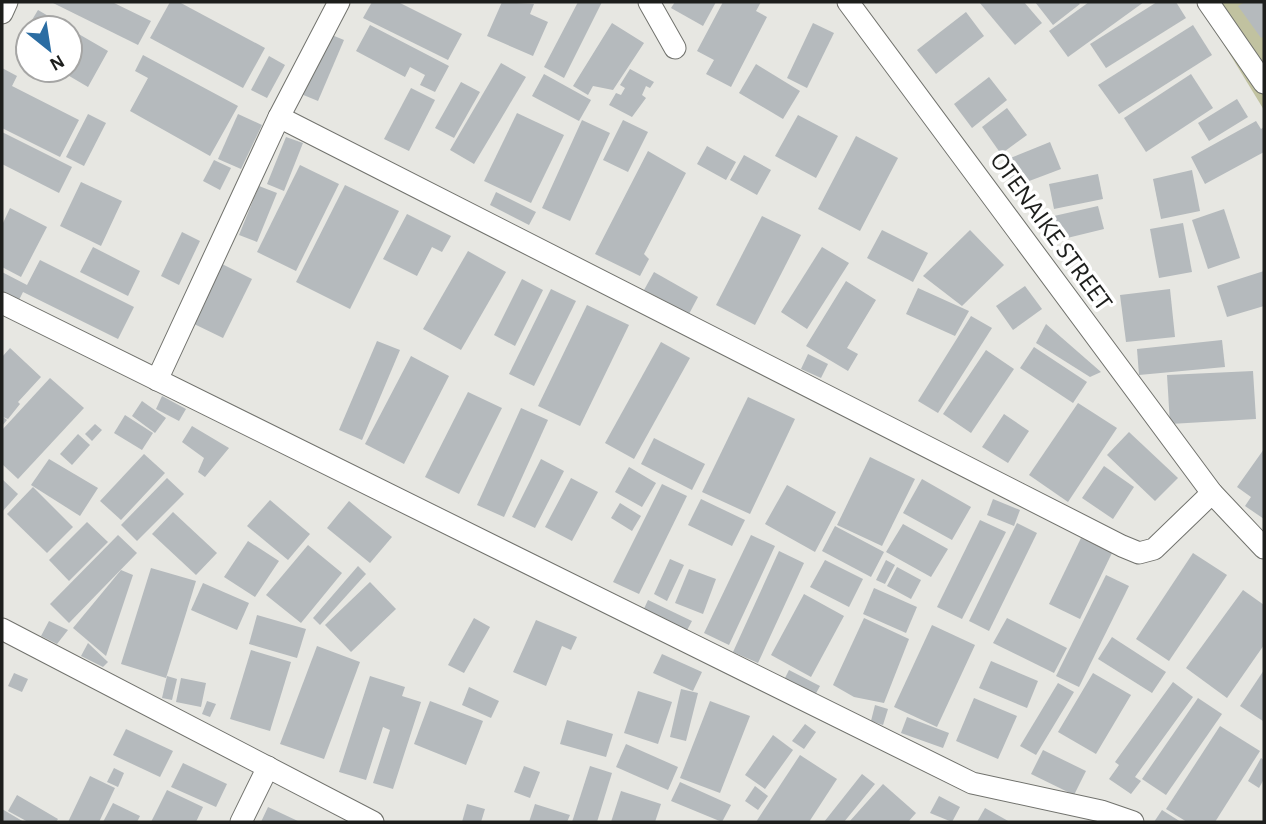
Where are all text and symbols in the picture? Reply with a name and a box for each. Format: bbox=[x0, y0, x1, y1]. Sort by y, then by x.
north arrow bbox=[14, 14, 84, 84]
text: N bbox=[46, 51, 67, 74]
street label: OTENAIKE STREET bbox=[985, 148, 1117, 316]

